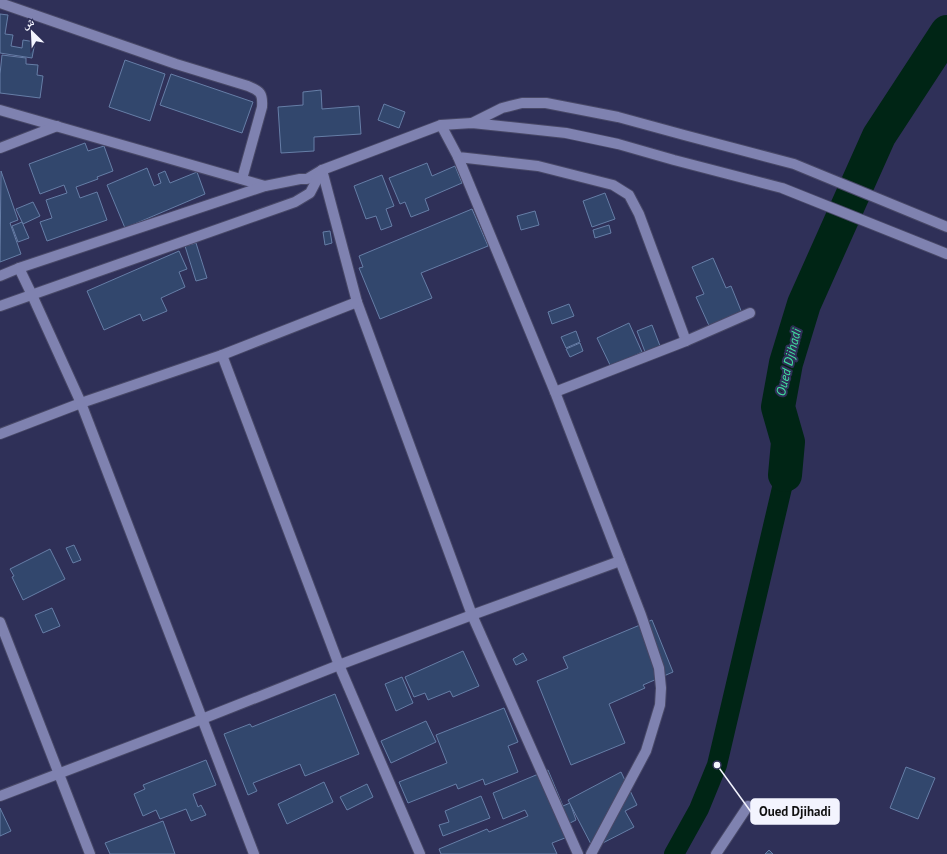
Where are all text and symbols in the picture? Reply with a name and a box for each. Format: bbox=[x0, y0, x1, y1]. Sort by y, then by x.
north arrow bbox=[12, 12, 52, 52]
text: ش bbox=[20, 14, 37, 33]
water label: Oued Djihadi bbox=[772, 326, 805, 398]
callout: Oued Djihadi bbox=[751, 799, 839, 824]
text: Oued Djihadi bbox=[759, 803, 831, 820]

